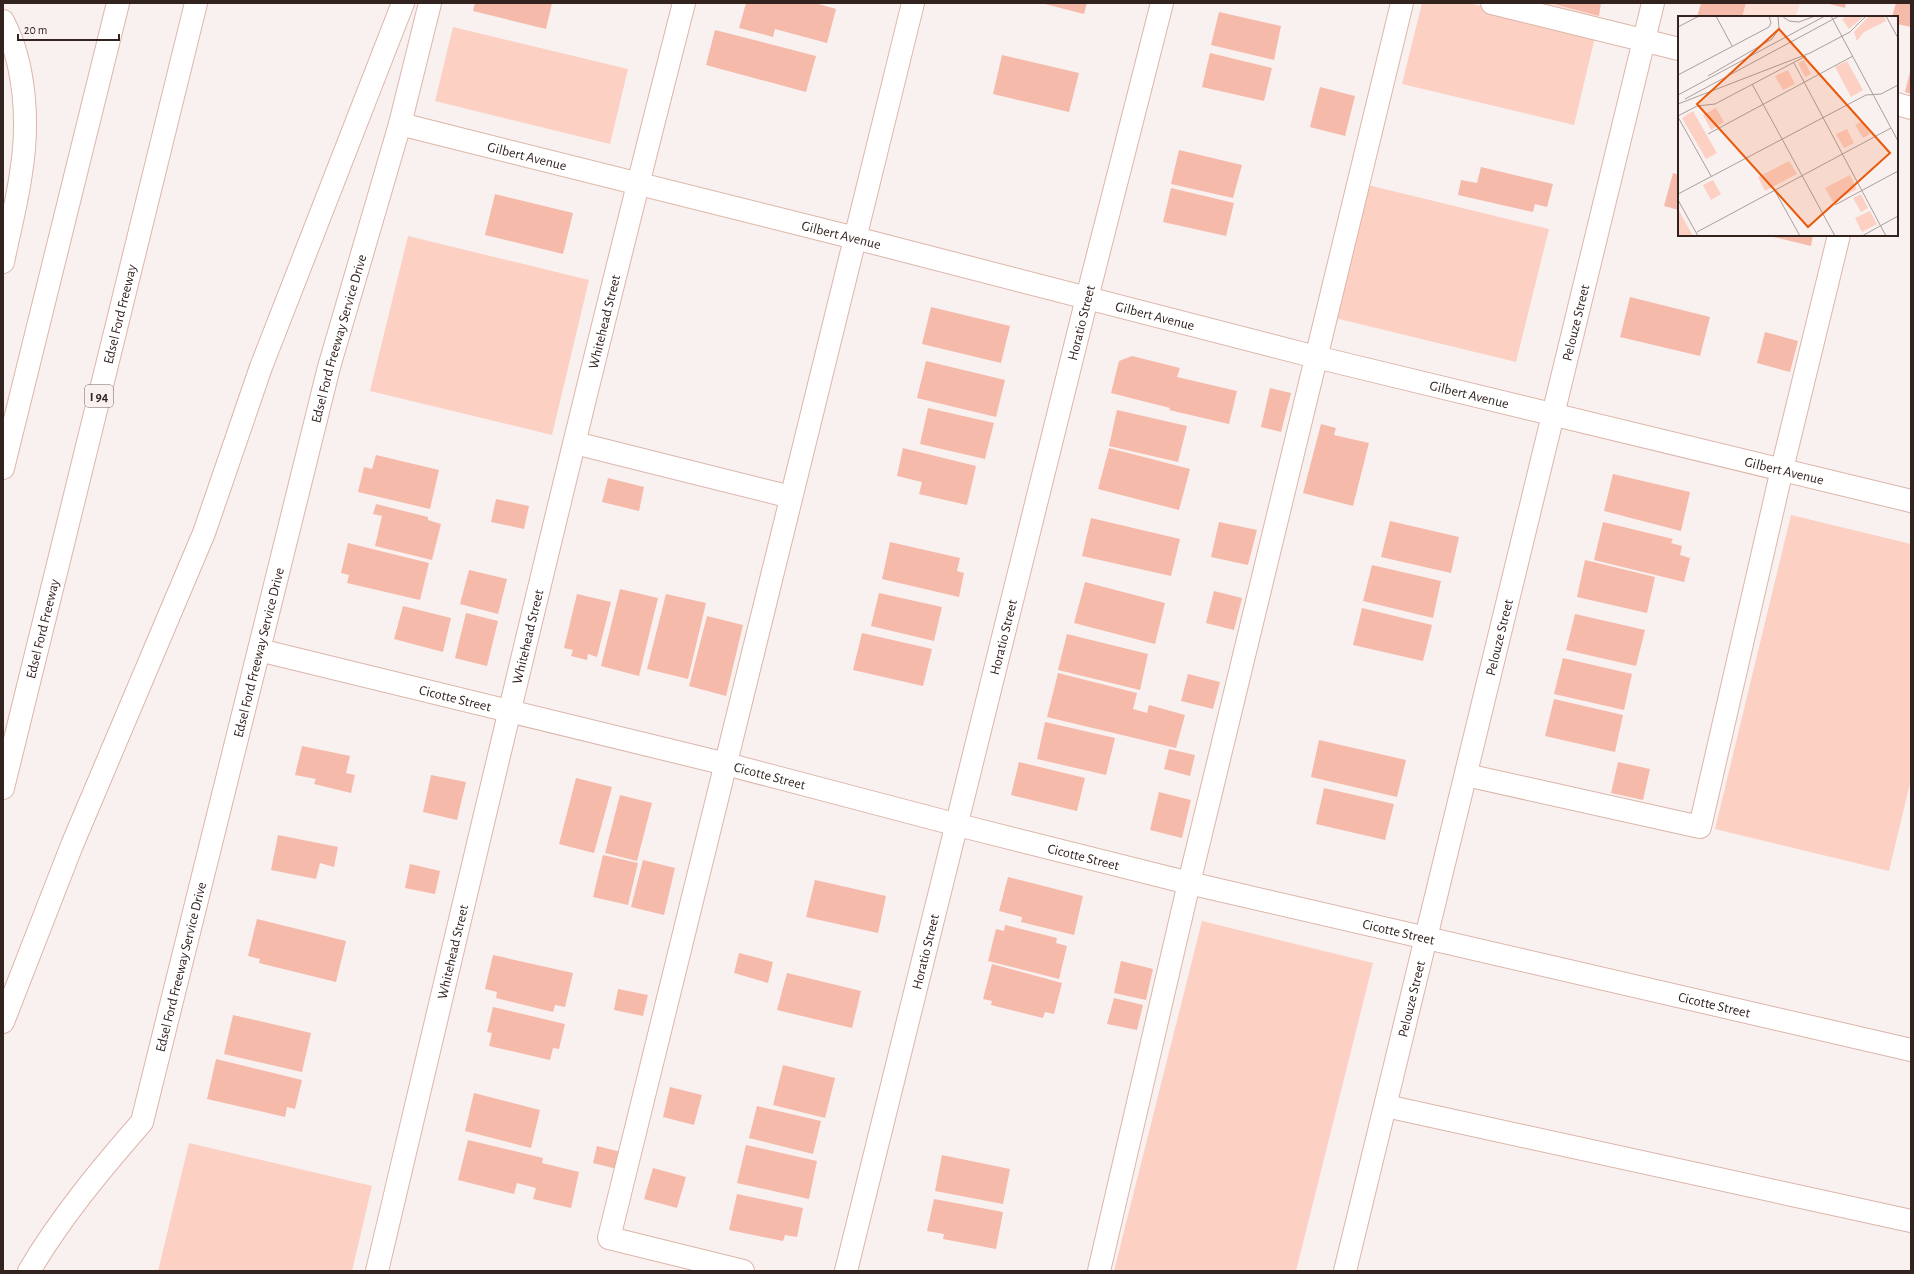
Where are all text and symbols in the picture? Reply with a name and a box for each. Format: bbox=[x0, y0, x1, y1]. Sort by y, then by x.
scale bar bbox=[18, 16, 119, 42]
inset map bbox=[1678, 16, 1898, 236]
text: 20 m bbox=[24, 24, 47, 36]
street label: Gilbert Avenue bbox=[486, 140, 568, 173]
street label: Gilbert Avenue bbox=[800, 219, 882, 252]
street label: Edsel Ford Freeway Service Drive bbox=[309, 253, 370, 425]
street label: Edsel Ford Freeway bbox=[102, 263, 139, 366]
street label: Whitehead Street bbox=[587, 273, 623, 371]
street label: Horatio Street bbox=[1066, 283, 1098, 362]
street label: Pelouze Street bbox=[1560, 283, 1592, 362]
street label: Gilbert Avenue bbox=[1114, 300, 1196, 333]
street label: Gilbert Avenue bbox=[1428, 379, 1510, 411]
road number: I 94 bbox=[85, 385, 113, 407]
street label: Gilbert Avenue bbox=[1743, 455, 1825, 488]
street label: Edsel Ford Freeway Service Drive bbox=[232, 566, 287, 739]
street label: Edsel Ford Freeway bbox=[24, 578, 62, 680]
street label: Whitehead Street bbox=[510, 588, 547, 685]
street label: Horatio Street bbox=[988, 598, 1020, 676]
street label: Pelouze Street bbox=[1484, 598, 1516, 677]
street label: Cicotte Street bbox=[418, 683, 493, 715]
street label: Cicotte Street bbox=[732, 760, 807, 793]
street label: Cicotte Street bbox=[1046, 842, 1121, 873]
street label: Edsel Ford Freeway Service Drive bbox=[154, 881, 209, 1054]
street label: Whitehead Street bbox=[435, 903, 471, 1001]
street label: Horatio Street bbox=[910, 912, 942, 991]
street label: Cicotte Street bbox=[1361, 917, 1436, 948]
street label: Pelouze Street bbox=[1396, 959, 1428, 1039]
street label: Cicotte Street bbox=[1677, 990, 1752, 1021]

